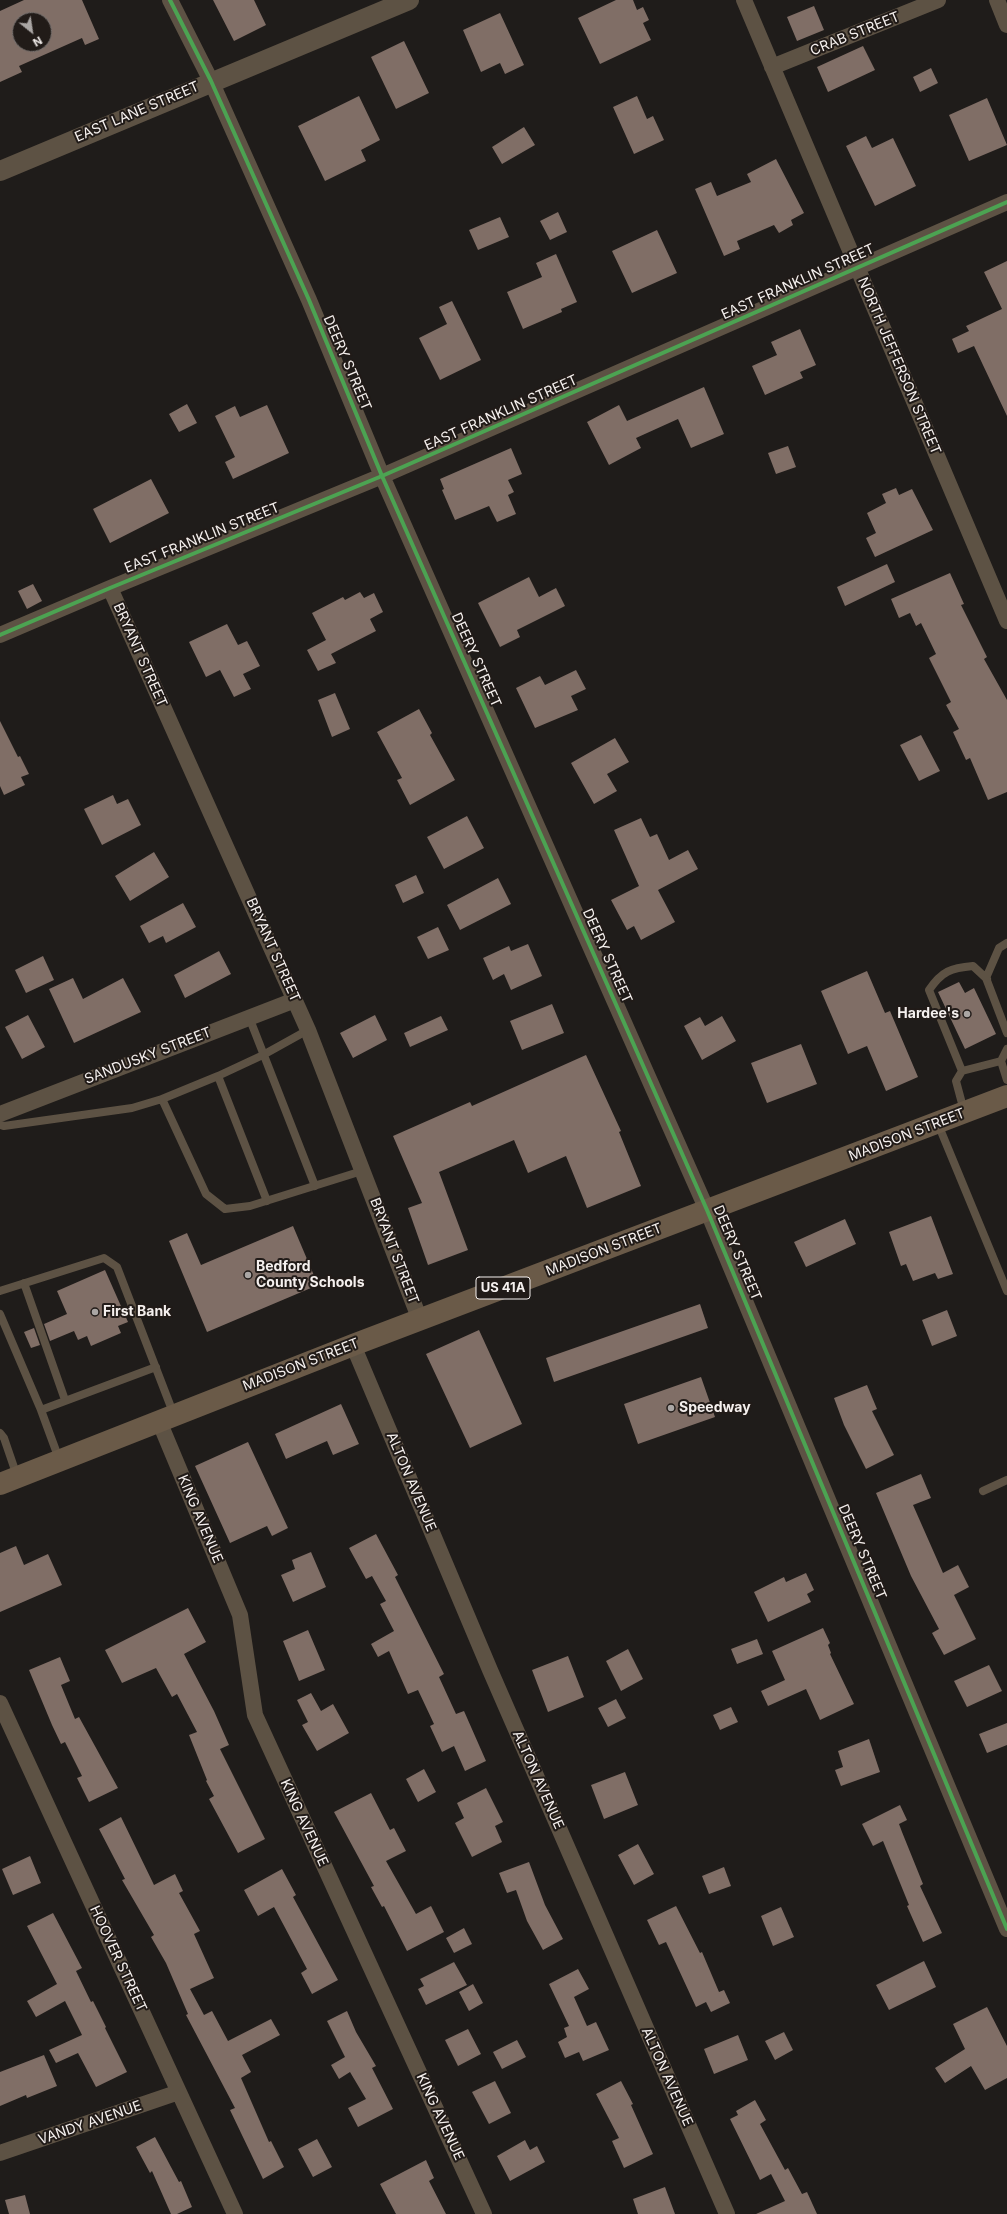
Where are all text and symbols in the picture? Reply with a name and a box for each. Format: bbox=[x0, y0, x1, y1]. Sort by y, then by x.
street label: CRAB STREET bbox=[808, 8, 902, 60]
north arrow bbox=[12, 12, 52, 52]
text: N bbox=[30, 33, 45, 50]
street label: EAST LANE STREET bbox=[72, 78, 202, 146]
street label: EAST FRANKLIN STREET bbox=[719, 241, 877, 323]
street label: NORTH JEFFERSON STREET bbox=[854, 275, 944, 457]
street label: DEERY STREET bbox=[319, 313, 375, 413]
street label: EAST FRANKLIN STREET bbox=[422, 372, 580, 454]
street label: EAST FRANKLIN STREET bbox=[122, 499, 282, 577]
street label: BRYANT STREET bbox=[109, 600, 171, 710]
street label: DEERY STREET bbox=[448, 610, 504, 710]
street label: BRYANT STREET bbox=[242, 895, 304, 1005]
street label: DEERY STREET bbox=[579, 906, 635, 1006]
place label: Hardee's bbox=[897, 1006, 959, 1022]
marker: Hardee's bbox=[962, 1009, 972, 1019]
street label: SANDUSKY STREET bbox=[82, 1024, 214, 1088]
street label: MADISON STREET bbox=[846, 1105, 968, 1165]
street label: BRYANT STREET bbox=[366, 1196, 422, 1306]
street label: DEERY STREET bbox=[709, 1203, 765, 1303]
street label: MADISON STREET bbox=[543, 1220, 665, 1280]
place label: Bedford County Schools bbox=[256, 1259, 364, 1292]
marker: Bedford County Schools bbox=[243, 1270, 253, 1280]
road number: US 41A bbox=[476, 1277, 530, 1299]
place label: First Bank bbox=[103, 1304, 171, 1320]
marker: First Bank bbox=[90, 1307, 100, 1317]
street label: MADISON STREET bbox=[240, 1335, 362, 1395]
place label: Speedway bbox=[679, 1400, 751, 1416]
marker: Speedway bbox=[666, 1403, 676, 1413]
street label: ALTON AVENUE bbox=[383, 1430, 439, 1534]
street label: KING AVENUE bbox=[174, 1472, 226, 1566]
street label: DEERY STREET bbox=[834, 1502, 890, 1602]
street label: ALTON AVENUE bbox=[509, 1728, 567, 1832]
street label: KING AVENUE bbox=[276, 1777, 332, 1869]
street label: HOOVER STREET bbox=[86, 1903, 150, 2015]
street label: ALTON AVENUE bbox=[638, 2025, 696, 2129]
street label: KING AVENUE bbox=[412, 2071, 468, 2163]
street label: VANDY AVENUE bbox=[36, 2097, 144, 2149]

